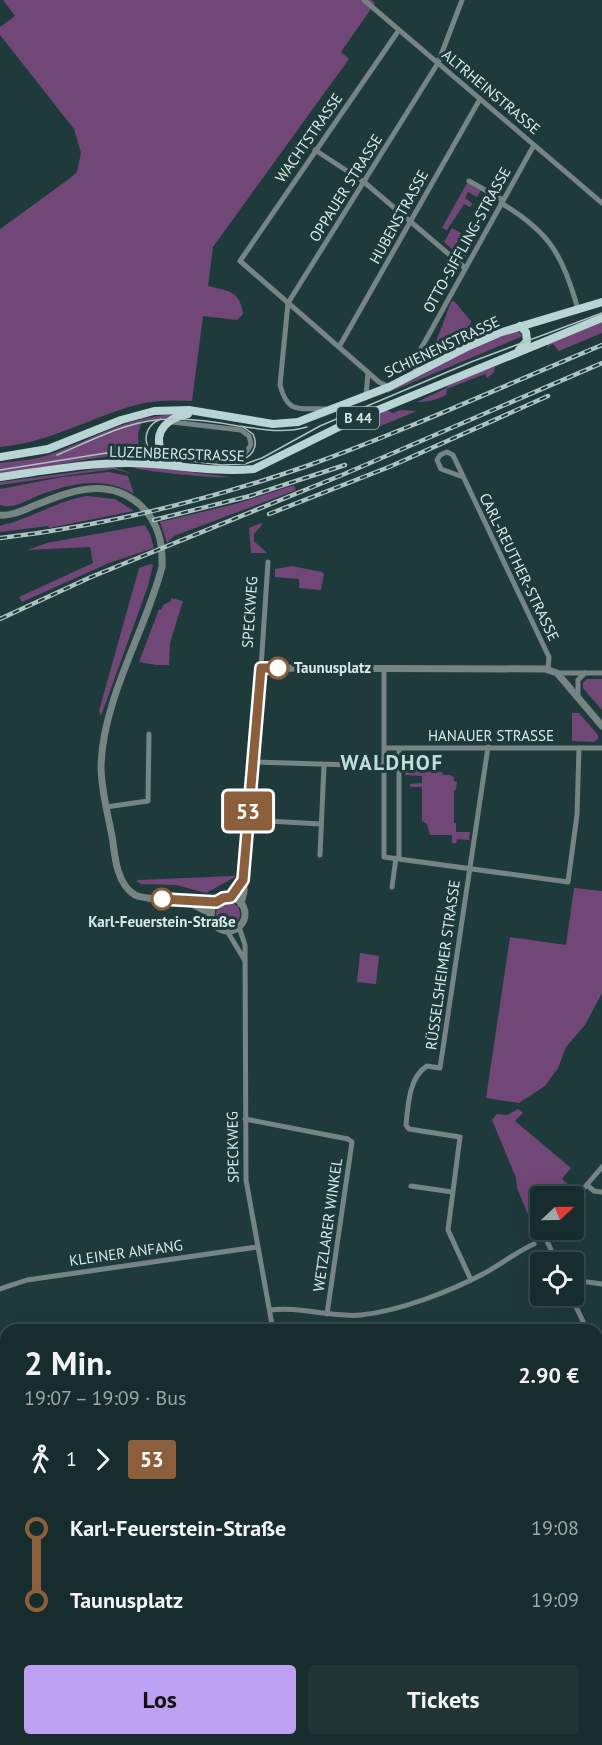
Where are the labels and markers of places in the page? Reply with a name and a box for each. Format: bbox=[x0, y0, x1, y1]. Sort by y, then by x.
marker: Taunusplatz bbox=[267, 657, 289, 679]
place label: Taunusplatz bbox=[294, 658, 371, 677]
marker: Karl-Feuerstein-Straße bbox=[151, 888, 173, 910]
place label: Karl-Feuerstein-Straße bbox=[88, 912, 236, 931]

